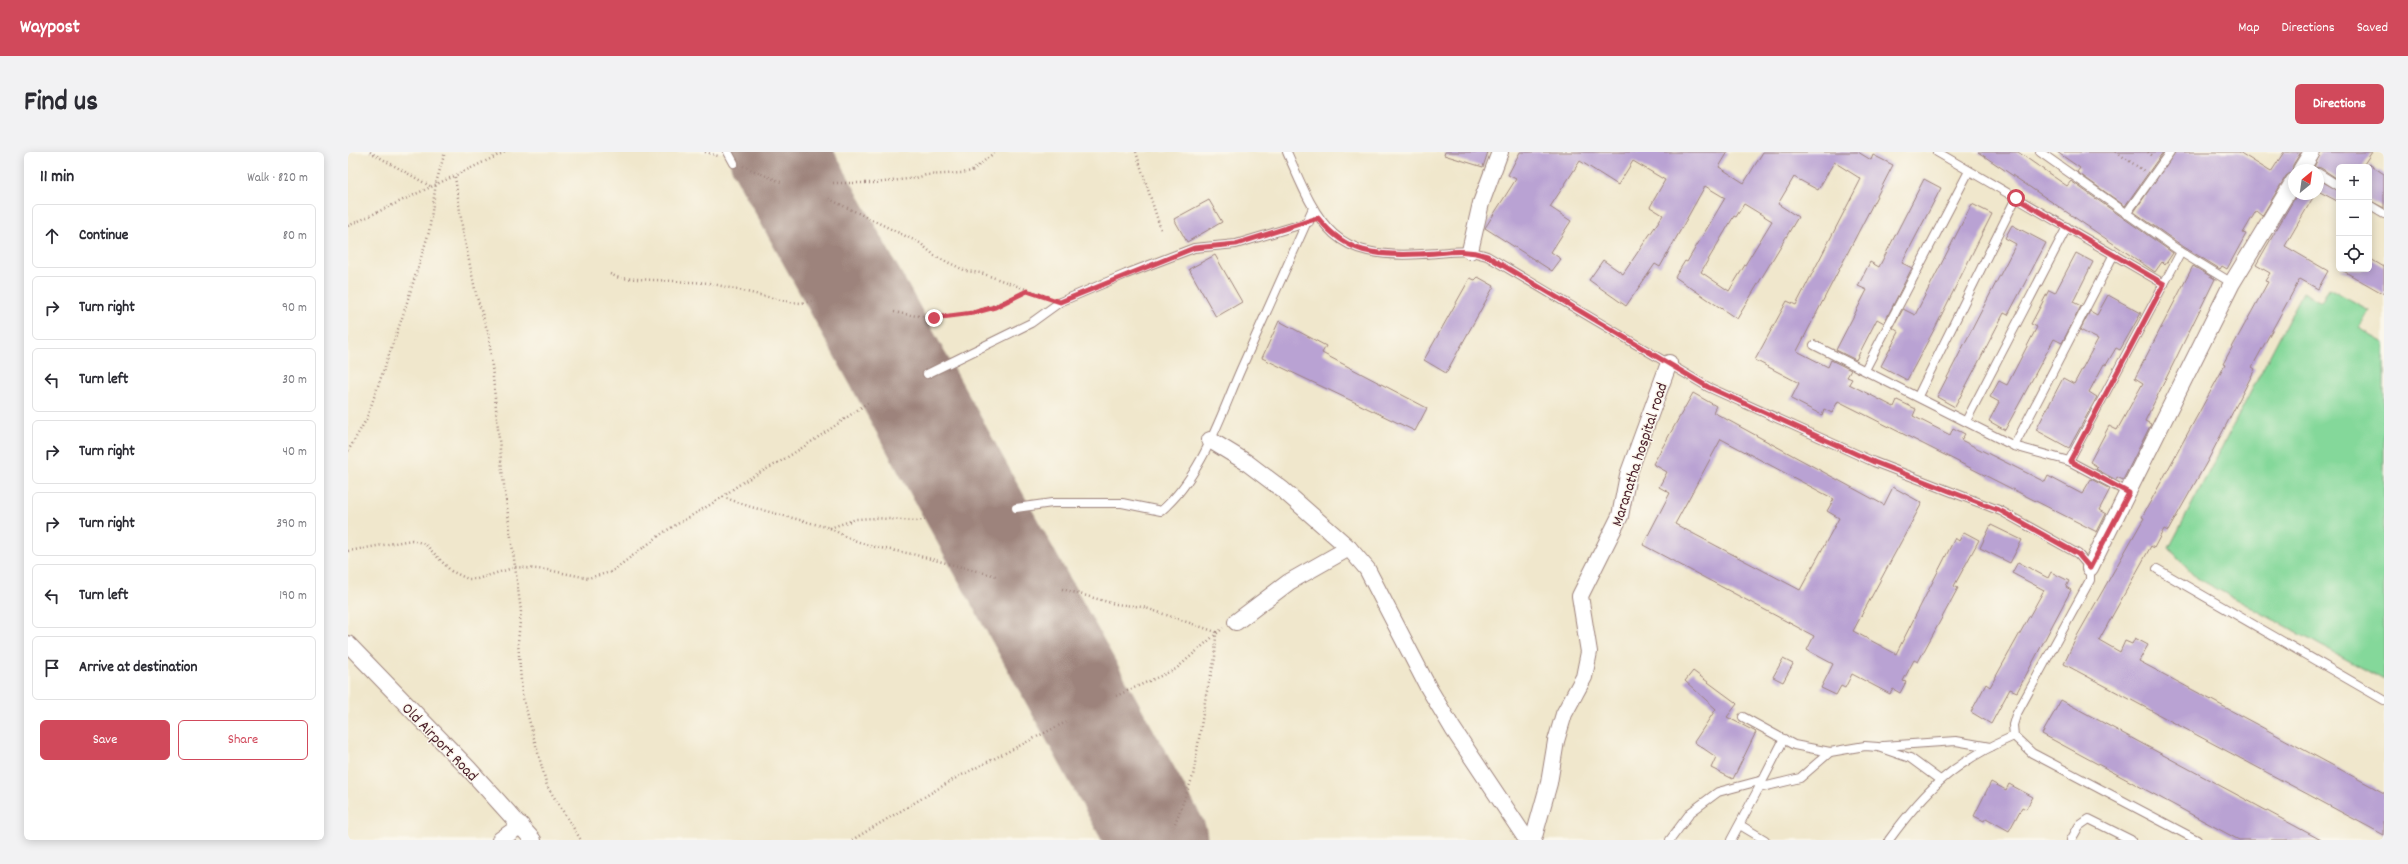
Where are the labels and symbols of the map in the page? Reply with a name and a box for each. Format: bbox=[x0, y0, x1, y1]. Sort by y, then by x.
north arrow bbox=[2288, 164, 2324, 200]
route start bbox=[2007, 189, 2025, 207]
route end bbox=[925, 309, 943, 327]
street label: Maranatha hospital road bbox=[1606, 380, 1675, 530]
street label: Old Airport Road bbox=[396, 698, 483, 787]

